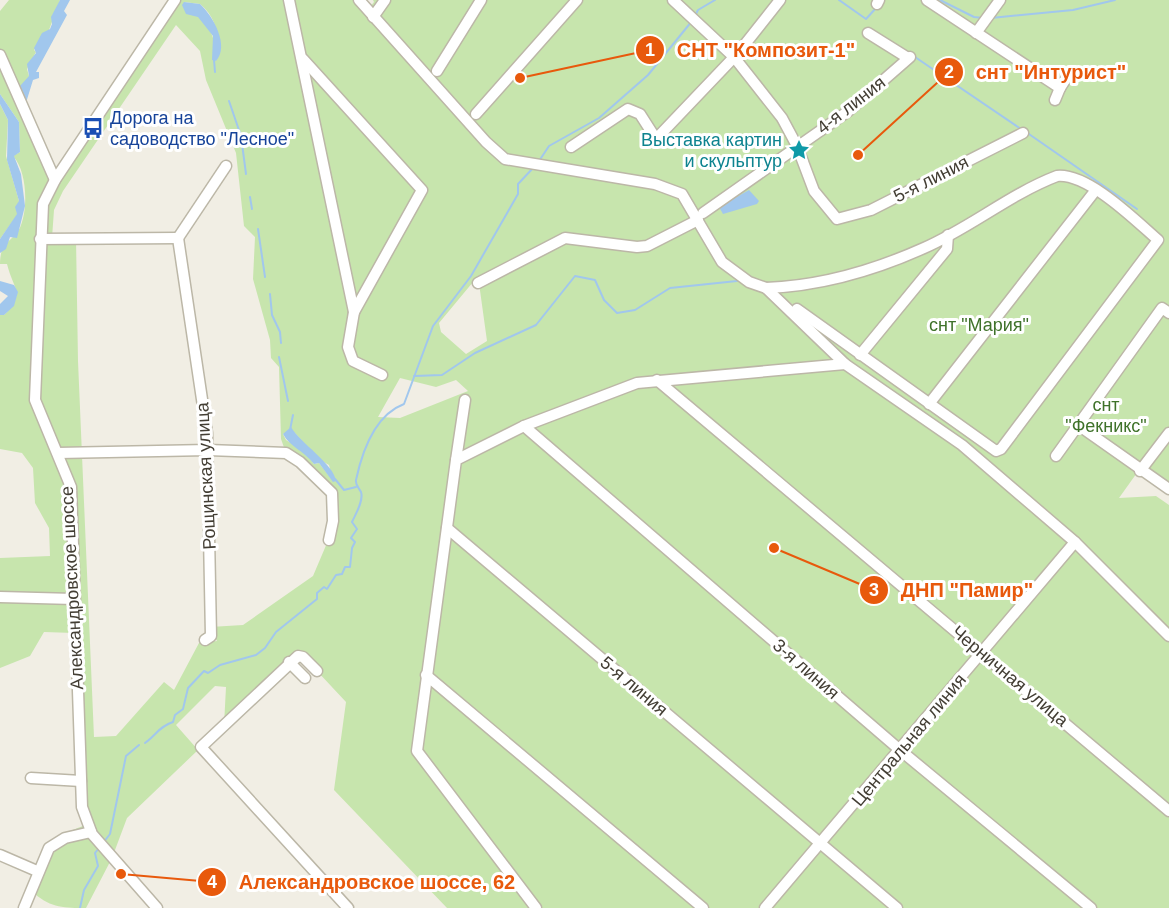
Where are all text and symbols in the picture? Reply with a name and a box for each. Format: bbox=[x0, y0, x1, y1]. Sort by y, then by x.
callout: СНТ "Композит-1" bbox=[635, 31, 868, 69]
text: СНТ "Композит-1" bbox=[677, 39, 855, 61]
text: 1 bbox=[645, 40, 655, 60]
callout: снт "Интурист" bbox=[934, 53, 1138, 91]
text: снт "Интурист" bbox=[976, 61, 1126, 83]
text: 2 bbox=[944, 62, 954, 82]
street label: 4-я линия bbox=[813, 72, 889, 138]
place label: Дорога на садоводство "Лесное" bbox=[110, 108, 294, 149]
bus stop icon: Дорога на садоводство "Лесное" bbox=[81, 116, 105, 140]
place label: Выставка картин и скульптур bbox=[641, 130, 782, 171]
place icon: Выставка картин и скульптур bbox=[787, 138, 811, 162]
street label: 5-я линия bbox=[890, 152, 972, 206]
park label: снт "Мария" bbox=[929, 315, 1029, 335]
park label: снт "Фекникс" bbox=[1065, 395, 1147, 436]
street label: Рощинская улица bbox=[192, 401, 220, 550]
street label: Александровское шоссе bbox=[57, 486, 87, 690]
callout: ДНП "Памир" bbox=[859, 571, 1045, 609]
text: ДНП "Памир" bbox=[901, 579, 1033, 601]
text: 3 bbox=[869, 580, 879, 600]
street label: Черничная улица bbox=[948, 622, 1073, 731]
street label: 3-я линия bbox=[769, 635, 843, 703]
street label: 5-я линия bbox=[597, 652, 671, 720]
street label: Центральная линия bbox=[848, 670, 970, 810]
callout: Александровское шоссе, 62 bbox=[197, 863, 527, 901]
text: Александровское шоссе, 62 bbox=[239, 871, 515, 893]
text: 4 bbox=[207, 872, 217, 892]

